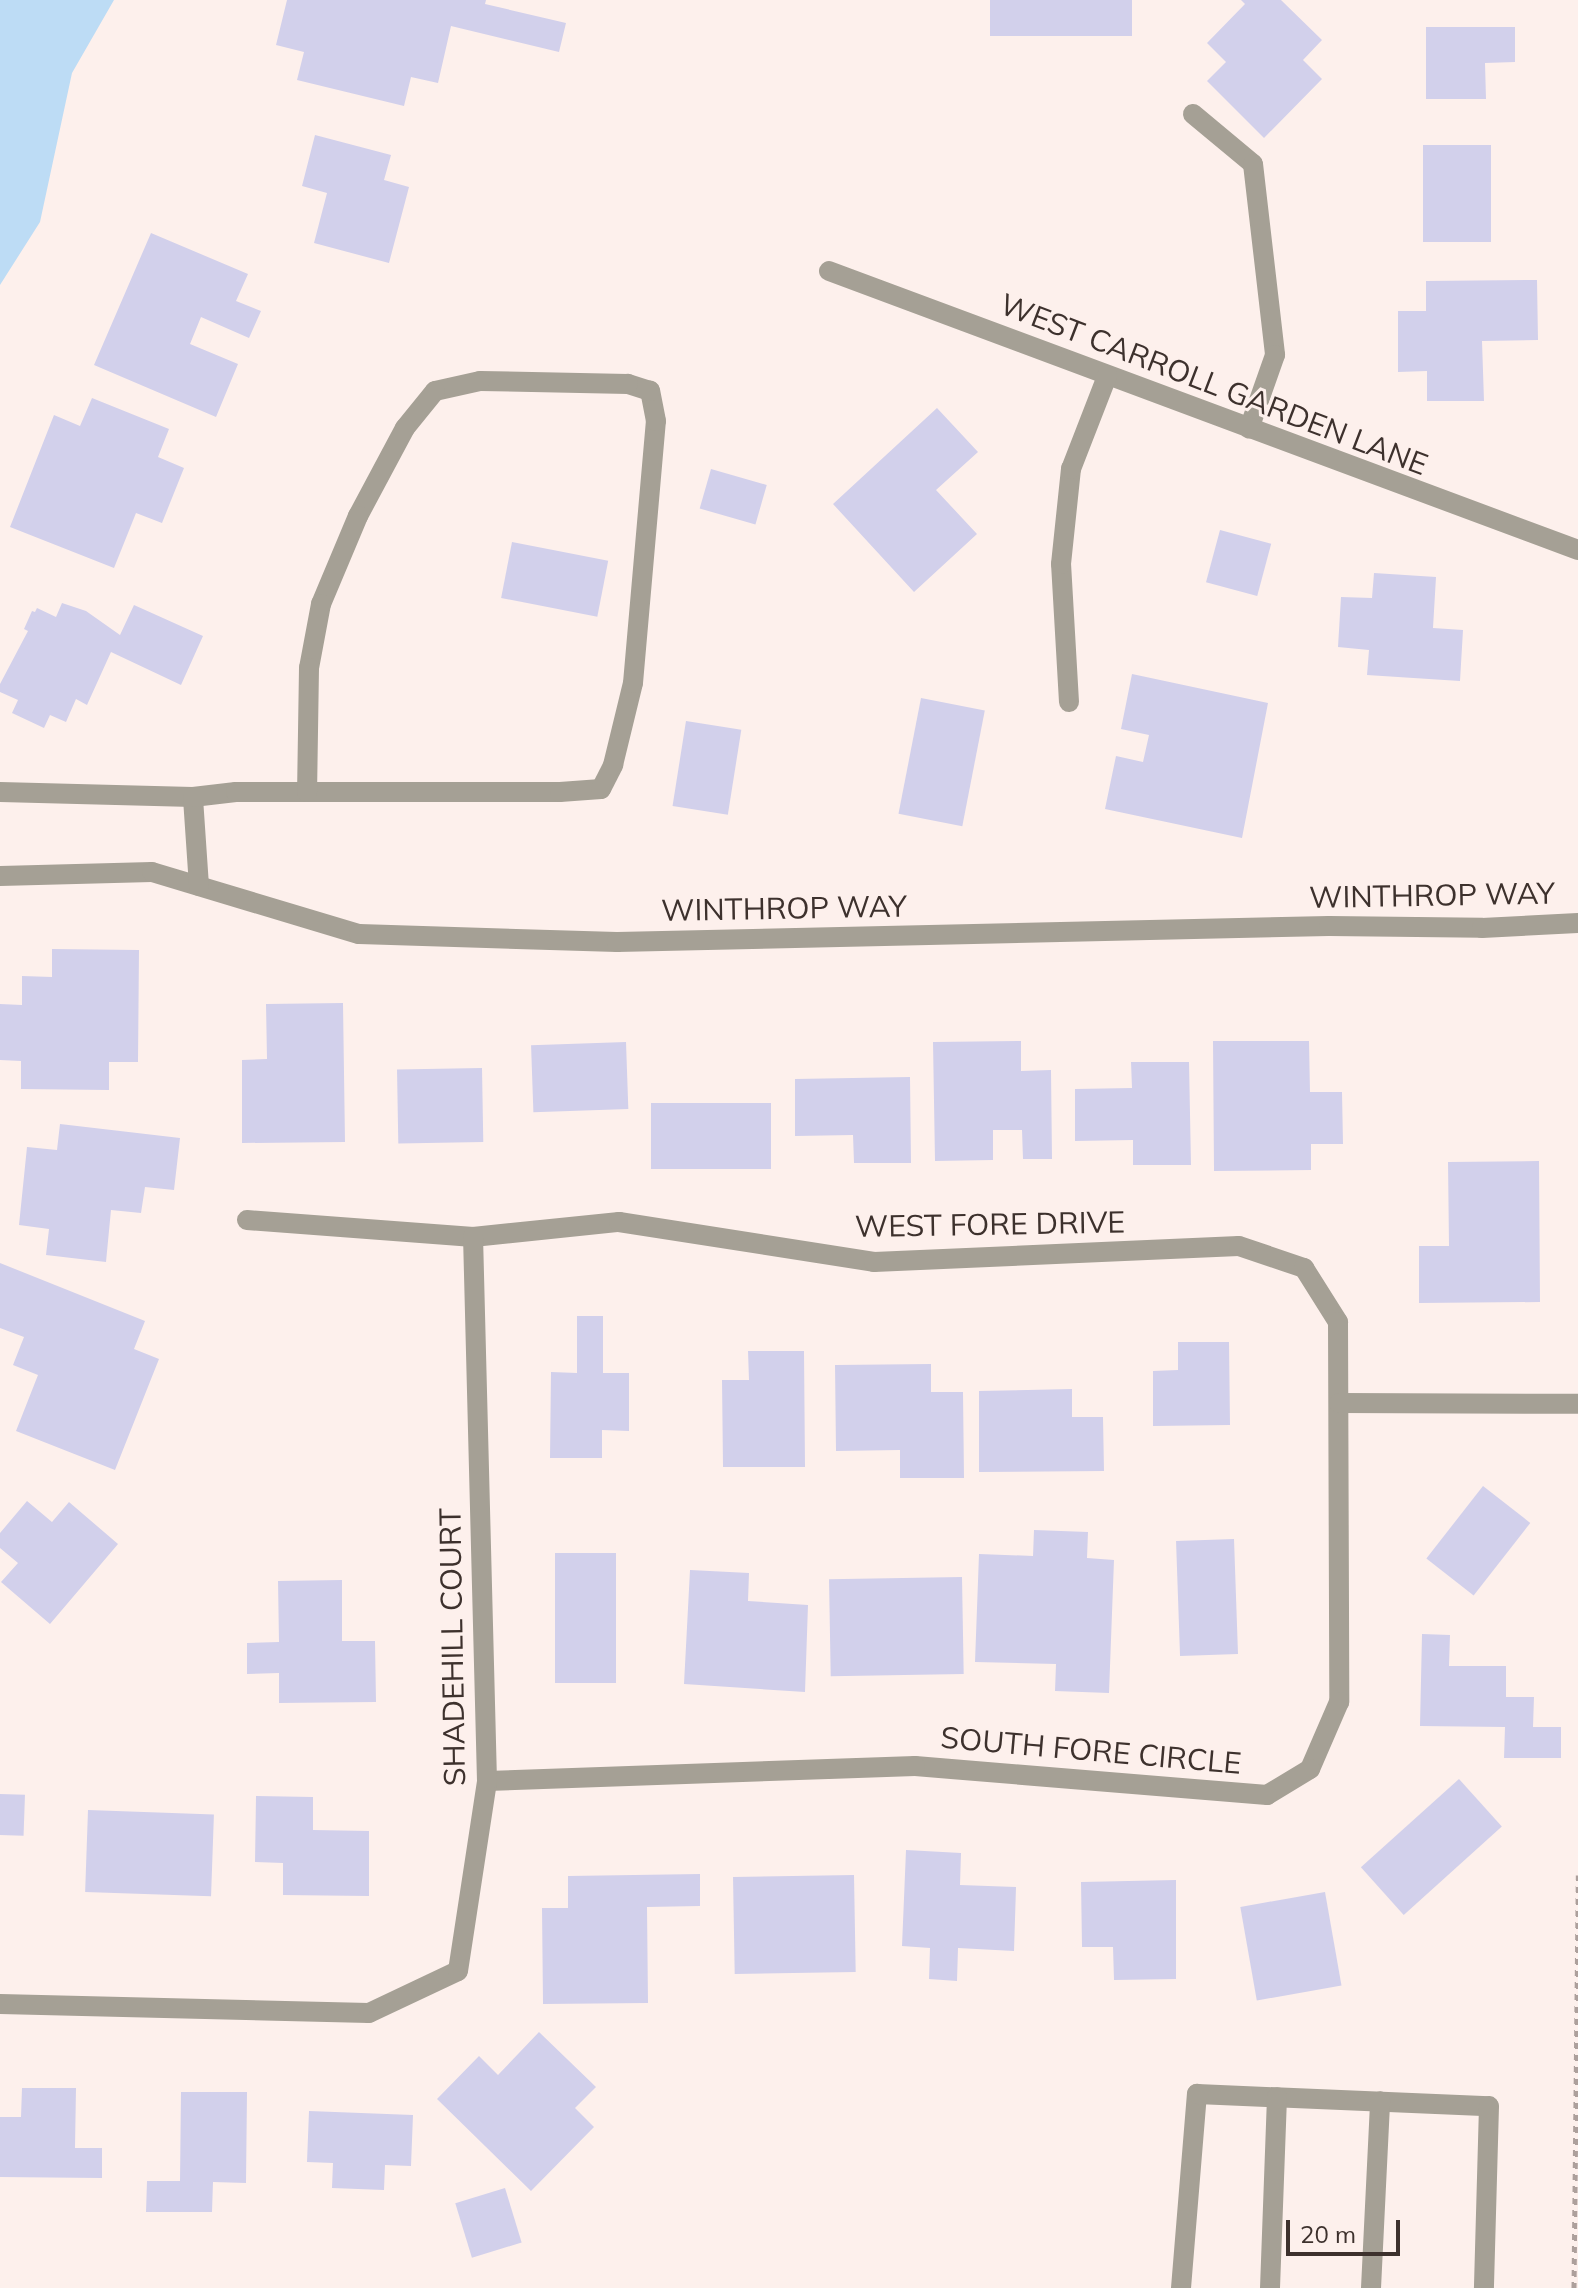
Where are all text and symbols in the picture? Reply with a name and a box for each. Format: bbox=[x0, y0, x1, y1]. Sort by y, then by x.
street label: WEST CARROLL GARDEN LANE bbox=[995, 286, 1433, 482]
street label: WINTHROP WAY bbox=[1309, 875, 1555, 915]
street label: WINTHROP WAY bbox=[661, 888, 907, 928]
street label: WEST FORE DRIVE bbox=[855, 1204, 1125, 1244]
street label: SHADEHILL COURT bbox=[432, 1508, 472, 1786]
street label: SOUTH FORE CIRCLE bbox=[939, 1719, 1243, 1781]
scale bar bbox=[1290, 2204, 1404, 2254]
text: 20 m bbox=[1300, 2219, 1356, 2249]

